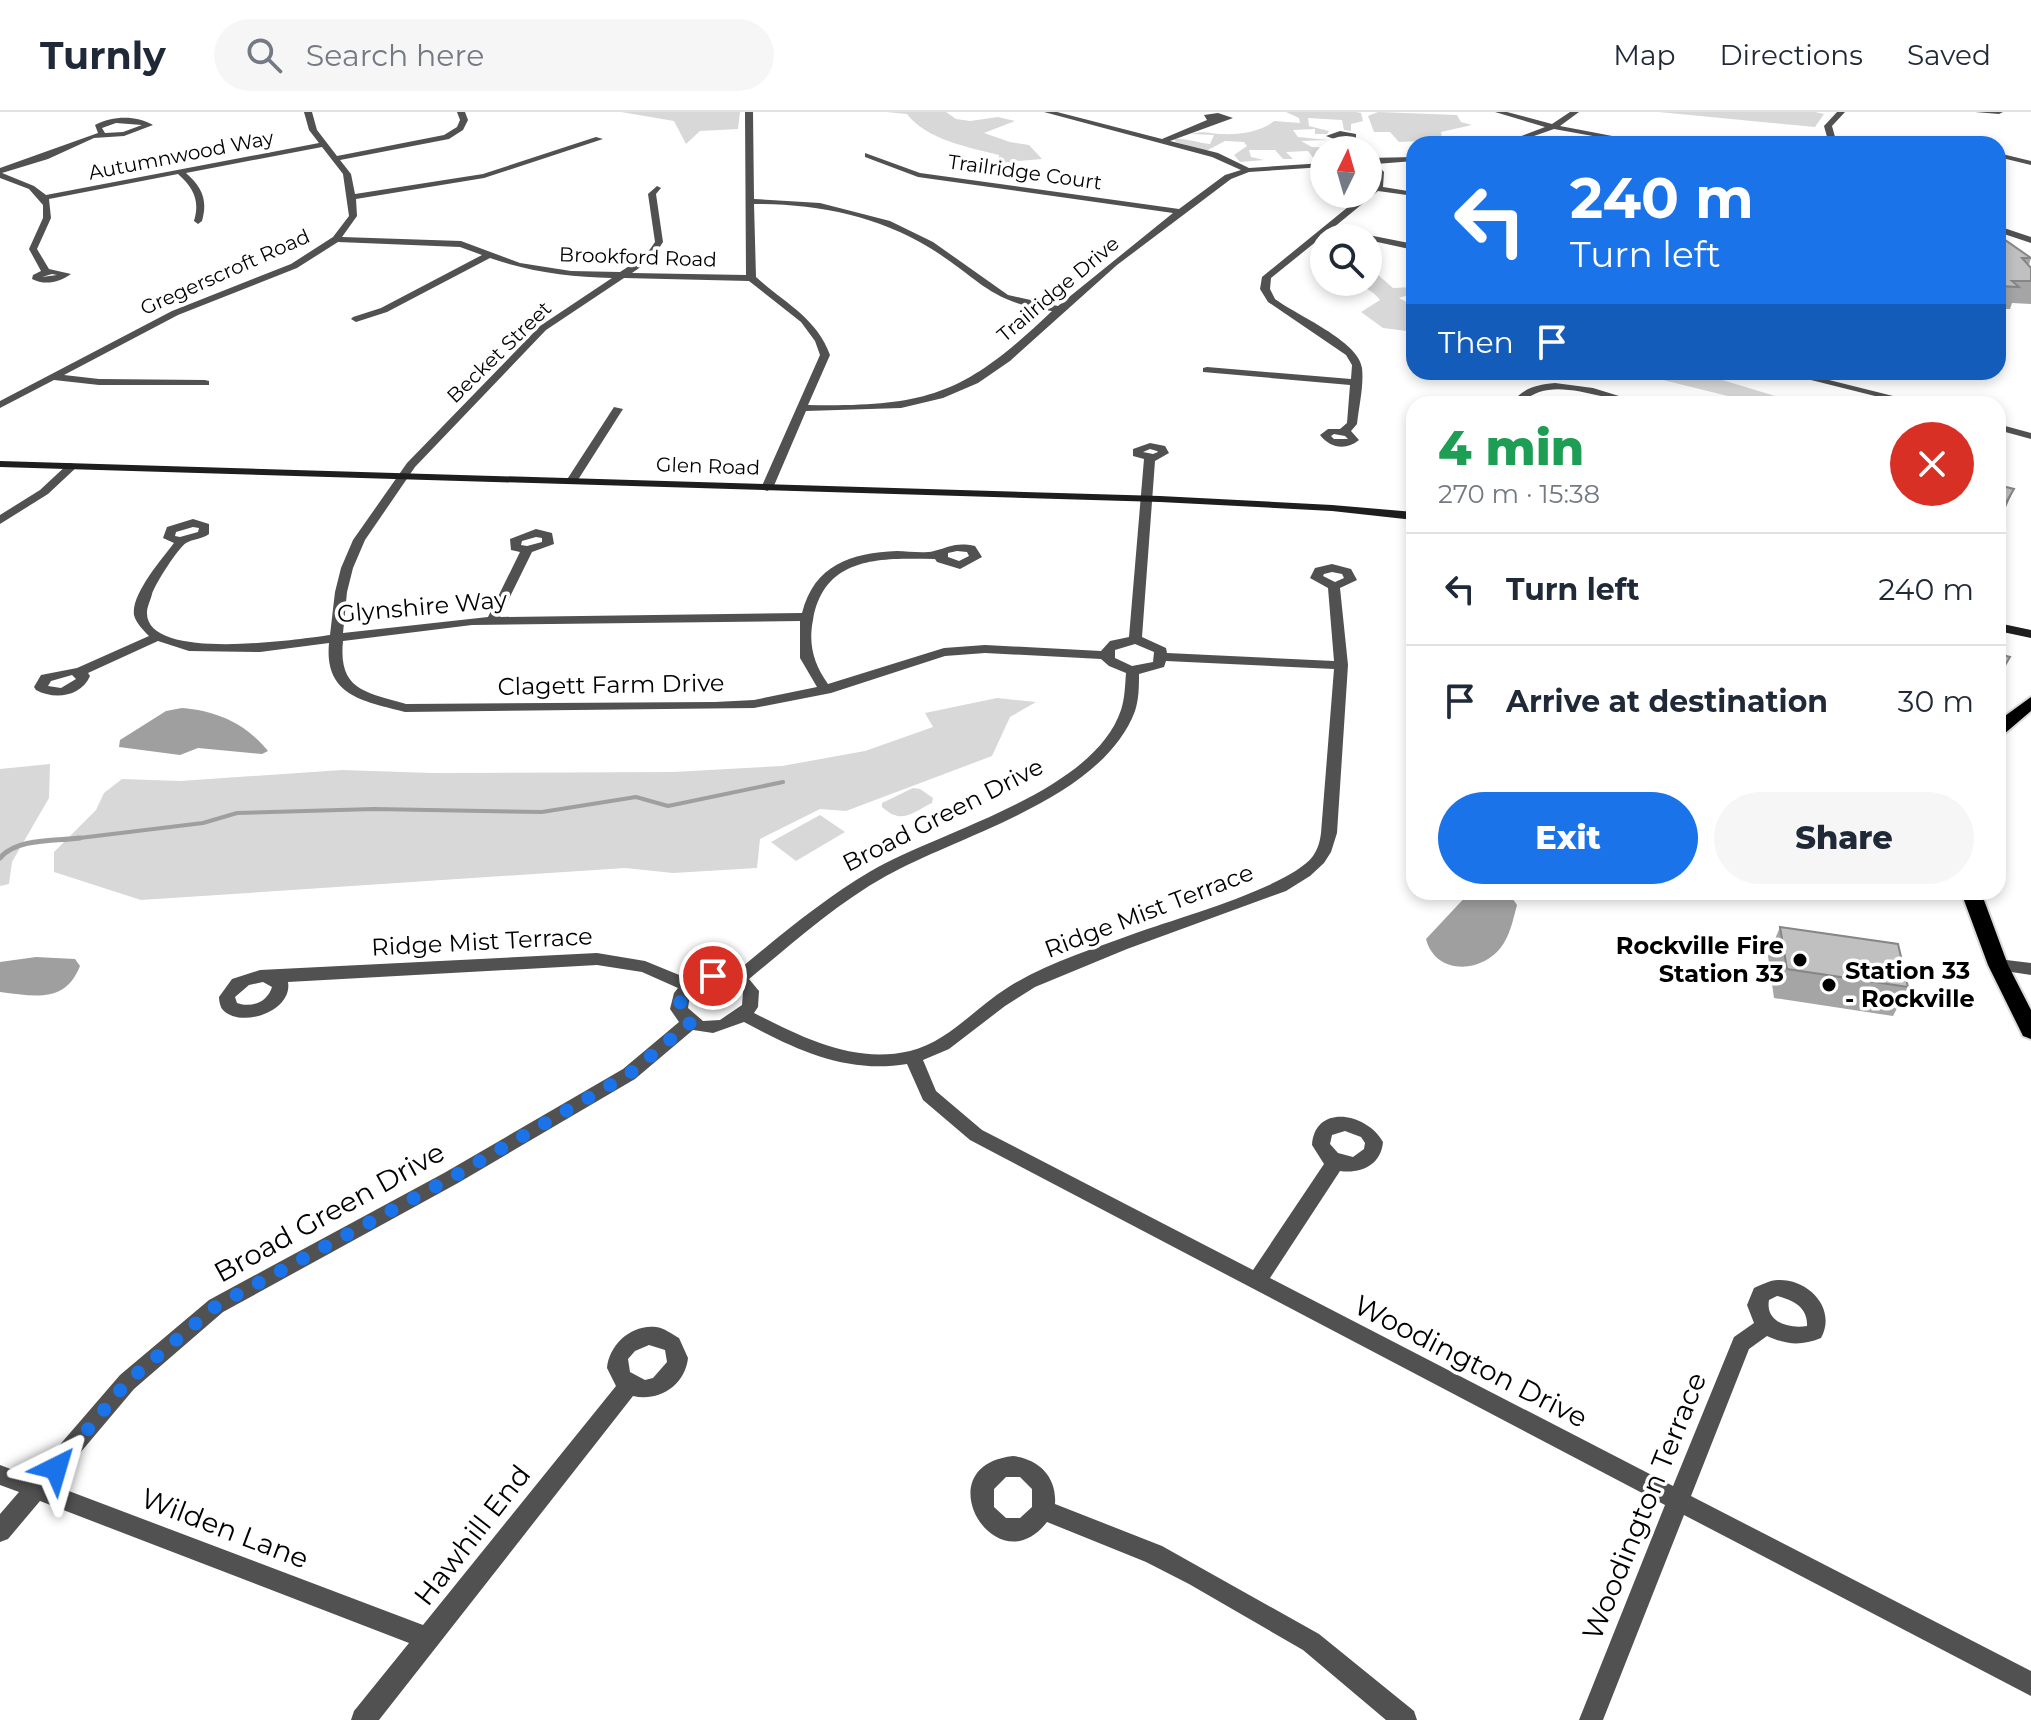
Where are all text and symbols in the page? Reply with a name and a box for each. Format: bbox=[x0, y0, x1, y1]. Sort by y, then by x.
search box bbox=[214, 19, 774, 91]
text: Turnly bbox=[40, 32, 166, 79]
icon: search bbox=[242, 33, 286, 77]
text: Search here bbox=[306, 37, 484, 74]
text: Map bbox=[1613, 38, 1675, 72]
text: Directions bbox=[1719, 38, 1863, 72]
text: Saved bbox=[1907, 38, 1991, 72]
street label: Autumnwood Way bbox=[86, 125, 276, 185]
north arrow bbox=[1310, 136, 1382, 208]
map controls bbox=[1310, 136, 1382, 296]
street label: Trailridge Court bbox=[947, 149, 1103, 195]
text: 240 m bbox=[1570, 164, 1754, 232]
icon: left bbox=[1438, 168, 1542, 272]
street label: Gregerscroft Road bbox=[137, 224, 313, 320]
button: search bbox=[1310, 224, 1382, 296]
street label: Trailridge Drive bbox=[992, 231, 1124, 347]
text: Turn left bbox=[1570, 232, 1721, 276]
street label: Brookford Road bbox=[559, 242, 717, 272]
street label: Becket Street bbox=[442, 296, 556, 408]
icon: arrive bbox=[1530, 320, 1574, 364]
text: Then bbox=[1438, 324, 1514, 361]
text: 4 min bbox=[1438, 419, 1584, 477]
button: close bbox=[1890, 422, 1974, 506]
street label: Glen Road bbox=[656, 452, 760, 480]
text: 270 m · 15:38 bbox=[1438, 478, 1600, 510]
icon: left bbox=[1438, 567, 1482, 611]
text: Turn left bbox=[1506, 571, 1639, 608]
text: 240 m bbox=[1878, 571, 1974, 608]
street label: Glynshire Way bbox=[336, 585, 508, 628]
street label: Clagett Farm Drive bbox=[497, 668, 725, 701]
icon: arrive bbox=[1438, 679, 1482, 723]
text: Arrive at destination bbox=[1506, 683, 1828, 720]
text: 30 m bbox=[1898, 683, 1974, 720]
street label: Broad Green Drive bbox=[838, 751, 1048, 878]
button: Exit bbox=[1438, 792, 1698, 884]
button: Share bbox=[1714, 792, 1974, 884]
street label: Ridge Mist Terrace bbox=[1040, 857, 1257, 964]
street label: Ridge Mist Terrace bbox=[371, 921, 593, 962]
place label: Rockville Fire Station 33 bbox=[1616, 931, 1784, 988]
pin bbox=[679, 942, 747, 1010]
marker: Rockville Fire Station 33 bbox=[1791, 951, 1809, 969]
icon: arrive bbox=[691, 954, 735, 998]
place label: Station 33 - Rockville bbox=[1845, 956, 1975, 1013]
marker: Station 33 - Rockville bbox=[1820, 976, 1838, 994]
street label: Broad Green Drive bbox=[208, 1135, 450, 1289]
street label: Woodington Drive bbox=[1349, 1287, 1593, 1435]
street label: Woodington Terrace bbox=[1575, 1367, 1713, 1645]
position arrow bbox=[14, 1426, 98, 1510]
street label: Hawhill End bbox=[407, 1458, 537, 1612]
street label: Wilden Lane bbox=[136, 1480, 314, 1576]

